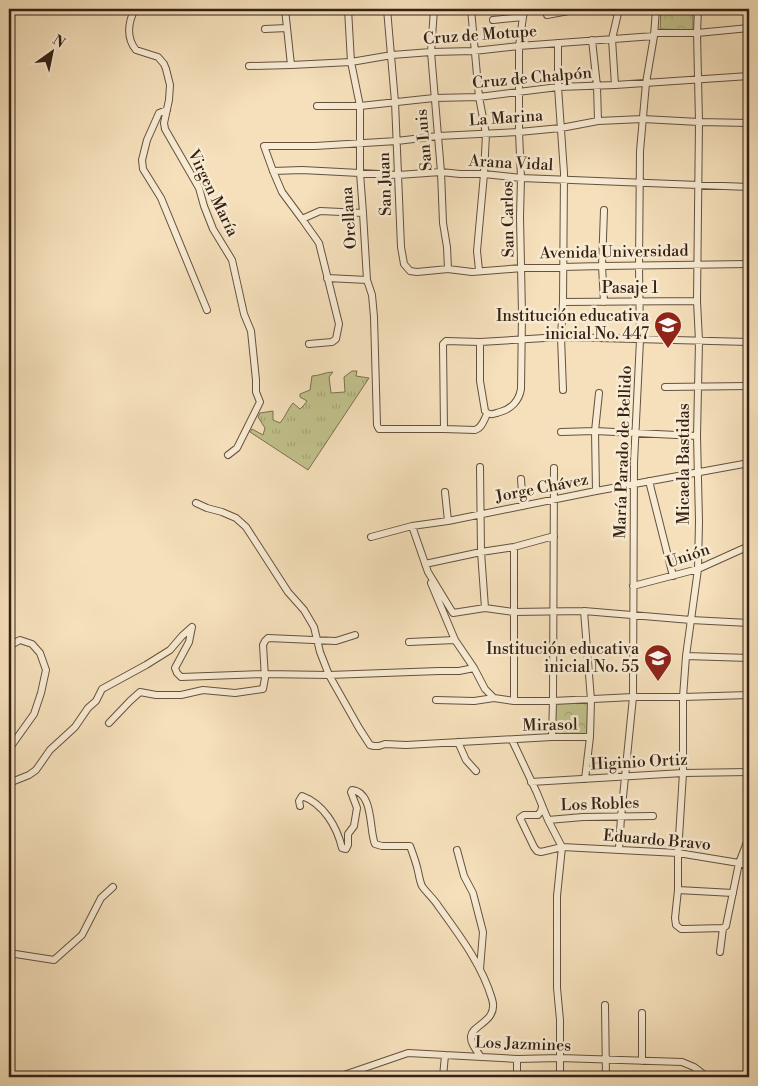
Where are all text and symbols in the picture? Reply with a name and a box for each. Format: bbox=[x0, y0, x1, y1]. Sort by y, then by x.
street label: Cruz de Motupe bbox=[422, 21, 538, 49]
north arrow bbox=[28, 28, 78, 78]
text: N bbox=[49, 31, 68, 53]
street label: Cruz de Chalpón bbox=[471, 63, 593, 93]
street label: La Marina bbox=[468, 105, 545, 131]
street label: San Luis bbox=[411, 108, 437, 172]
street label: Virgen María bbox=[183, 145, 243, 241]
street label: San Juan bbox=[374, 151, 396, 216]
street label: Arana Vidal bbox=[467, 151, 554, 175]
street label: San Carlos bbox=[497, 181, 519, 257]
street label: Orellana bbox=[337, 185, 361, 250]
street label: Avenida Universidad bbox=[538, 241, 689, 263]
street label: Pasaje 1 bbox=[602, 278, 658, 298]
place label: Institución educativa inicial No. 447 bbox=[496, 306, 650, 344]
school or university icon: Institución educativa inicial No. 447 bbox=[653, 310, 683, 349]
street label: María Parado de Bellido bbox=[610, 365, 636, 539]
street label: Micaela Bastidas bbox=[674, 403, 694, 525]
street label: Jorge Chávez bbox=[493, 469, 590, 507]
street label: Unión bbox=[664, 539, 713, 573]
place label: Institución educativa inicial No. 55 bbox=[486, 639, 640, 677]
school or university icon: Institución educativa inicial No. 55 bbox=[643, 643, 673, 682]
street label: Mirasol bbox=[522, 715, 578, 735]
street label: Higinio Ortiz bbox=[590, 749, 688, 775]
street label: Los Robles bbox=[560, 793, 640, 815]
street label: Eduardo Bravo bbox=[602, 825, 712, 855]
street label: Los Jazmines bbox=[474, 1032, 572, 1056]

